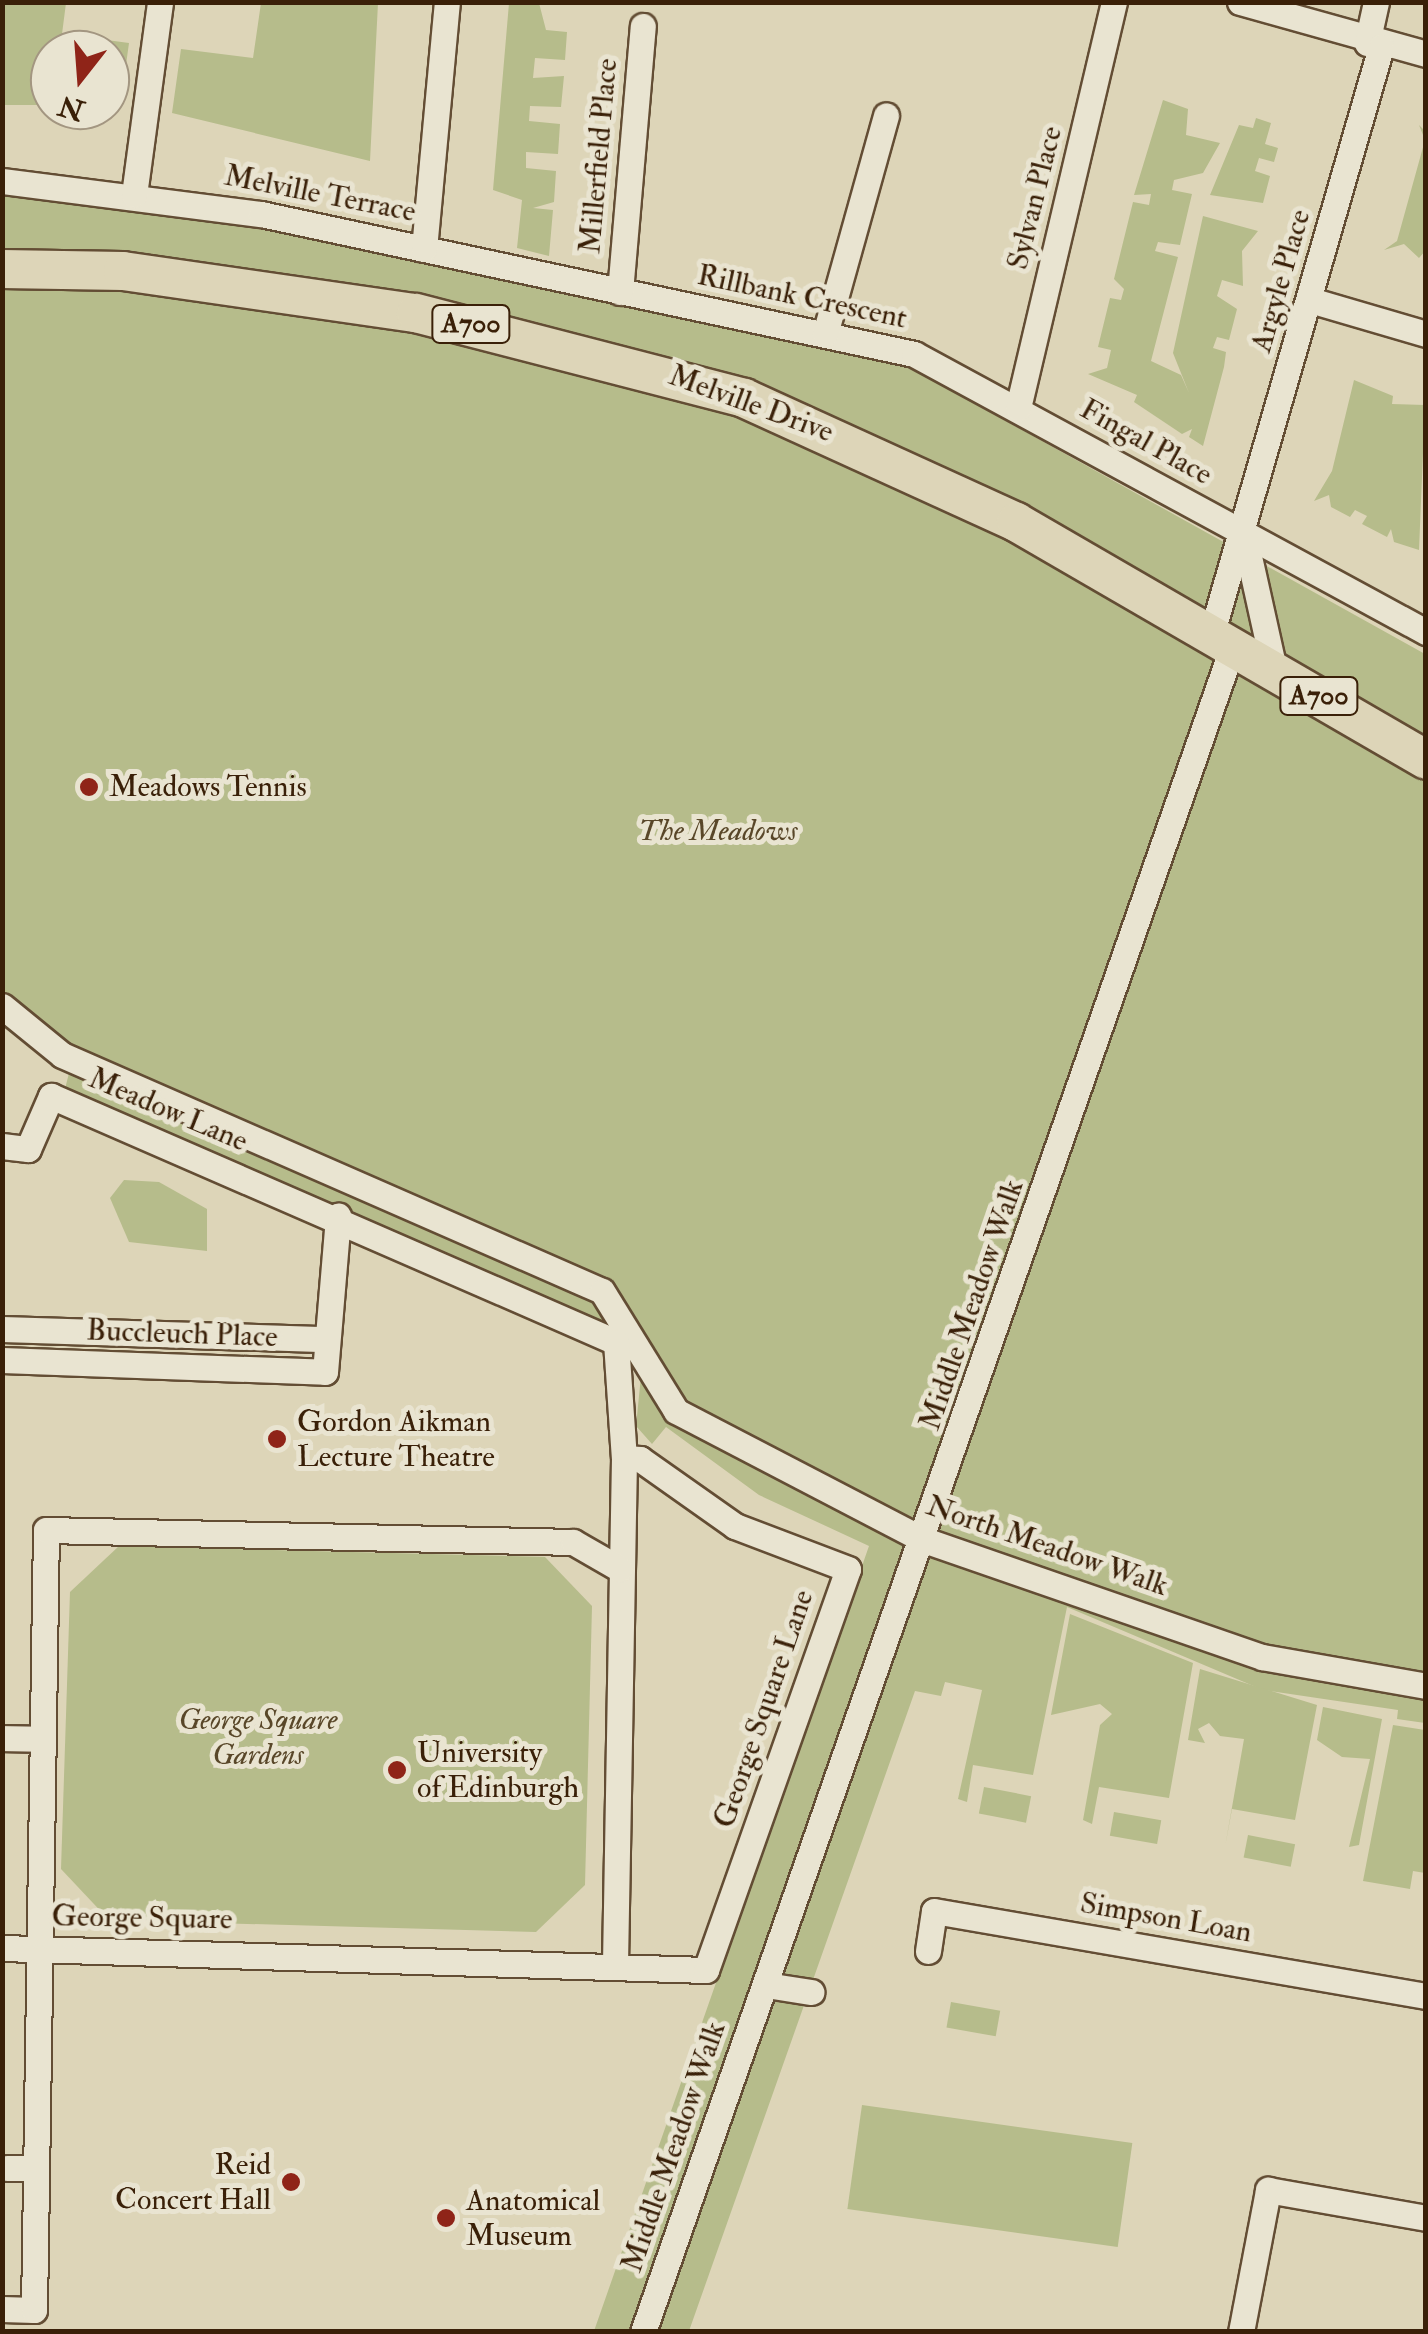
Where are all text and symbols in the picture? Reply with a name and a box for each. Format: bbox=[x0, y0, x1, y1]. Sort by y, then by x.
north arrow bbox=[30, 30, 130, 130]
street label: Millerfield Place bbox=[573, 57, 625, 255]
text: N bbox=[55, 87, 89, 128]
street label: Sylvan Place bbox=[1000, 123, 1070, 273]
street label: Melville Terrace bbox=[221, 158, 419, 230]
street label: Argyle Place bbox=[1243, 205, 1319, 357]
street label: Rillbank Crescent bbox=[694, 257, 910, 337]
road number: A700 bbox=[431, 301, 511, 347]
street label: Melville Drive bbox=[664, 358, 838, 450]
street label: Fingal Place bbox=[1074, 391, 1218, 493]
road number: A700 bbox=[1279, 673, 1359, 719]
place label: Meadows Tennis bbox=[109, 769, 307, 805]
marker: Meadows Tennis bbox=[78, 776, 100, 798]
park label: The Meadows bbox=[638, 813, 798, 849]
street label: Meadow Lane bbox=[83, 1060, 253, 1160]
street label: Middle Meadow Walk bbox=[912, 1175, 1032, 1435]
street label: Buccleuch Place bbox=[86, 1313, 278, 1355]
place label: Gordon Aikman Lecture Theatre bbox=[297, 1404, 495, 1474]
marker: Gordon Aikman Lecture Theatre bbox=[266, 1428, 288, 1450]
street label: North Meadow Walk bbox=[921, 1488, 1173, 1604]
street label: George Square Lane bbox=[706, 1585, 822, 1833]
park label: George Square Gardens bbox=[178, 1702, 338, 1772]
place label: University of Edinburgh bbox=[417, 1735, 579, 1806]
marker: University of Edinburgh bbox=[386, 1759, 408, 1781]
street label: Simpson Loan bbox=[1077, 1885, 1255, 1951]
street label: George Square bbox=[51, 1898, 233, 1938]
street label: Middle Meadow Walk bbox=[614, 2017, 734, 2277]
place label: Reid Concert Hall bbox=[115, 2147, 271, 2218]
marker: Reid Concert Hall bbox=[280, 2171, 302, 2193]
place label: Anatomical Museum bbox=[466, 2183, 600, 2254]
marker: Anatomical Museum bbox=[435, 2207, 457, 2229]

